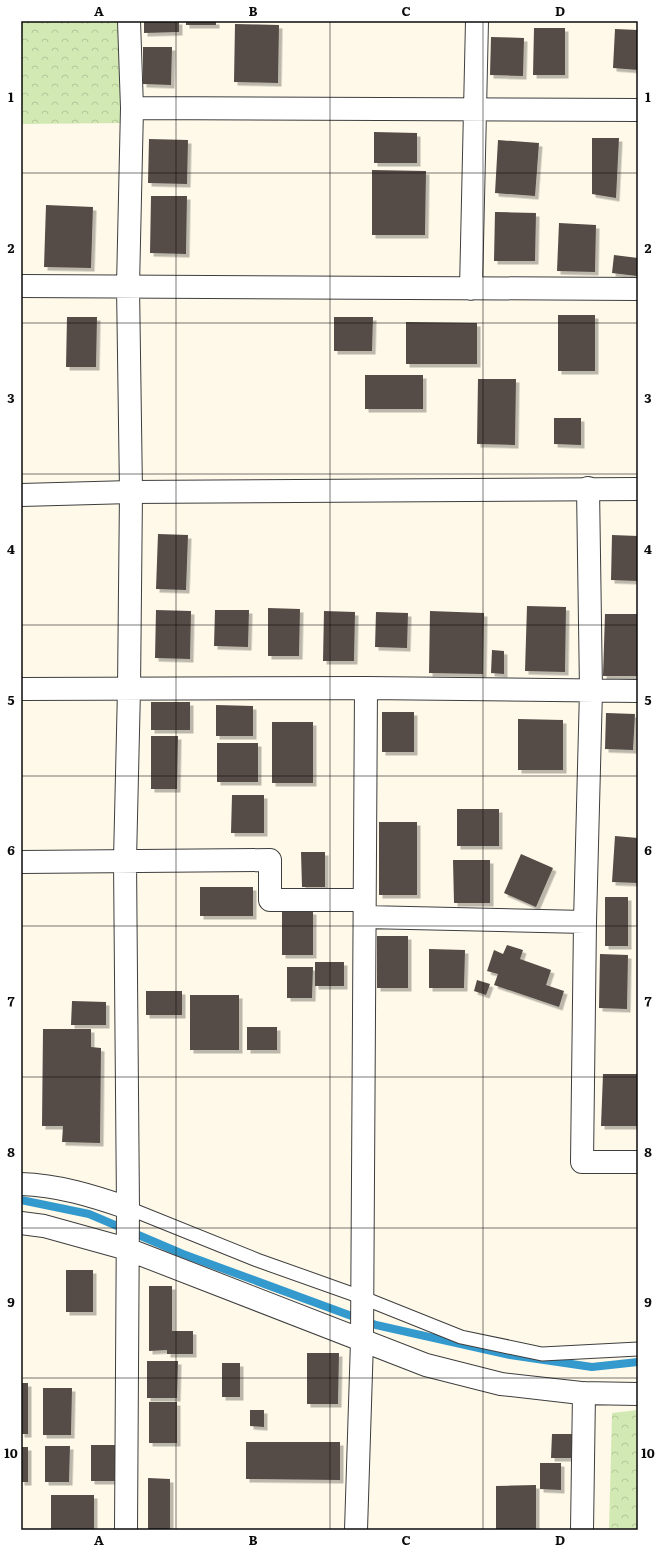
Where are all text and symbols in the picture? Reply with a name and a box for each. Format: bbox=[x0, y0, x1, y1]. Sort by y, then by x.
text: A bbox=[94, 1, 104, 20]
text: B bbox=[249, 1, 258, 20]
text: C bbox=[401, 1, 411, 20]
text: D bbox=[555, 1, 565, 20]
text: 1 bbox=[8, 87, 14, 106]
text: 1 bbox=[645, 87, 651, 106]
text: 2 bbox=[8, 238, 15, 257]
text: 2 bbox=[645, 238, 652, 257]
text: 3 bbox=[7, 388, 15, 407]
text: 3 bbox=[644, 388, 652, 407]
text: 4 bbox=[7, 539, 15, 558]
text: 4 bbox=[644, 539, 652, 558]
text: 5 bbox=[7, 690, 15, 709]
text: 5 bbox=[644, 690, 652, 709]
text: 6 bbox=[7, 840, 15, 859]
text: 6 bbox=[644, 840, 652, 859]
text: 7 bbox=[7, 991, 15, 1010]
text: 7 bbox=[644, 991, 652, 1010]
text: 8 bbox=[7, 1142, 15, 1161]
text: 8 bbox=[644, 1142, 652, 1161]
text: 9 bbox=[7, 1292, 15, 1311]
text: 9 bbox=[644, 1292, 652, 1311]
text: 10 bbox=[4, 1443, 18, 1462]
text: 10 bbox=[641, 1443, 655, 1462]
text: A bbox=[94, 1530, 104, 1549]
text: B bbox=[249, 1530, 258, 1549]
text: C bbox=[401, 1530, 411, 1549]
text: D bbox=[555, 1530, 565, 1549]

